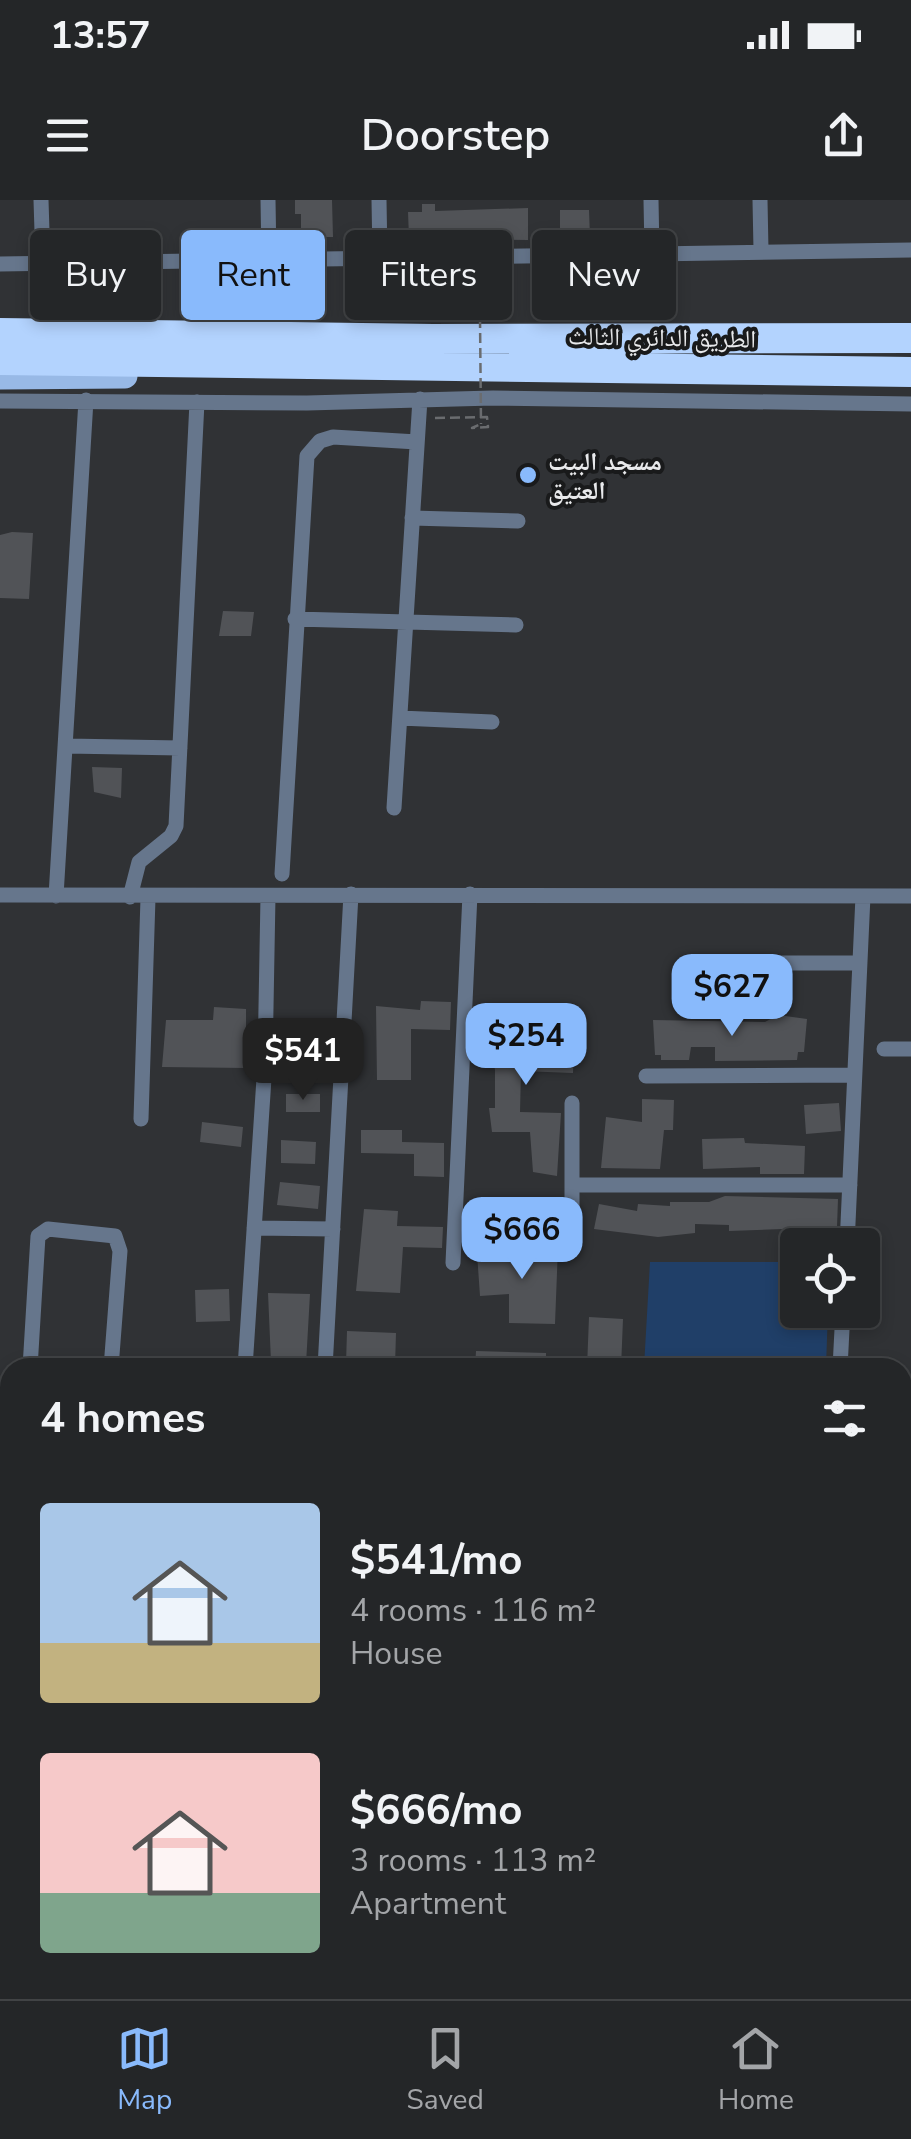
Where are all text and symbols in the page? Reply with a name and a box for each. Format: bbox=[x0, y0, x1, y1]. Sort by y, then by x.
text: 13:57 bbox=[50, 10, 151, 61]
text: Doorstep bbox=[361, 105, 550, 166]
icon: menu bbox=[40, 108, 95, 163]
icon: share bbox=[816, 108, 871, 163]
chip: Buy bbox=[30, 230, 161, 320]
chip: Rent bbox=[181, 230, 325, 320]
chip: Filters bbox=[345, 230, 512, 320]
chip: New bbox=[532, 230, 676, 320]
street label: الطريق الدائري الثالث bbox=[567, 319, 756, 359]
place label: مسجد البيت العتيق bbox=[548, 445, 662, 508]
marker: مسجد البيت العتيق bbox=[517, 464, 539, 486]
pin: $627 bbox=[673, 954, 791, 1039]
text: $627 bbox=[694, 965, 770, 1008]
pin: $254 bbox=[467, 1003, 585, 1088]
text: $254 bbox=[488, 1014, 564, 1057]
pin: $541 bbox=[244, 1018, 362, 1103]
text: $541 bbox=[265, 1029, 341, 1072]
pin: $666 bbox=[463, 1197, 581, 1282]
text: $666 bbox=[484, 1208, 560, 1251]
map controls bbox=[780, 1228, 880, 1328]
button: locate bbox=[780, 1228, 880, 1328]
text: 4 homes bbox=[40, 1390, 205, 1447]
icon: filters bbox=[817, 1391, 872, 1446]
text: $541/mo bbox=[350, 1532, 522, 1589]
icon: home bbox=[120, 1543, 240, 1663]
text: 4 rooms · 116 m² bbox=[350, 1589, 596, 1632]
text: House bbox=[350, 1632, 443, 1675]
text: $666/mo bbox=[350, 1782, 522, 1839]
icon: home bbox=[120, 1793, 240, 1913]
text: 3 rooms · 113 m² bbox=[350, 1839, 596, 1882]
text: Apartment bbox=[350, 1882, 506, 1925]
tab: Map bbox=[117, 2021, 172, 2119]
tab: Saved bbox=[406, 2021, 484, 2119]
tab: Home bbox=[718, 2021, 794, 2119]

